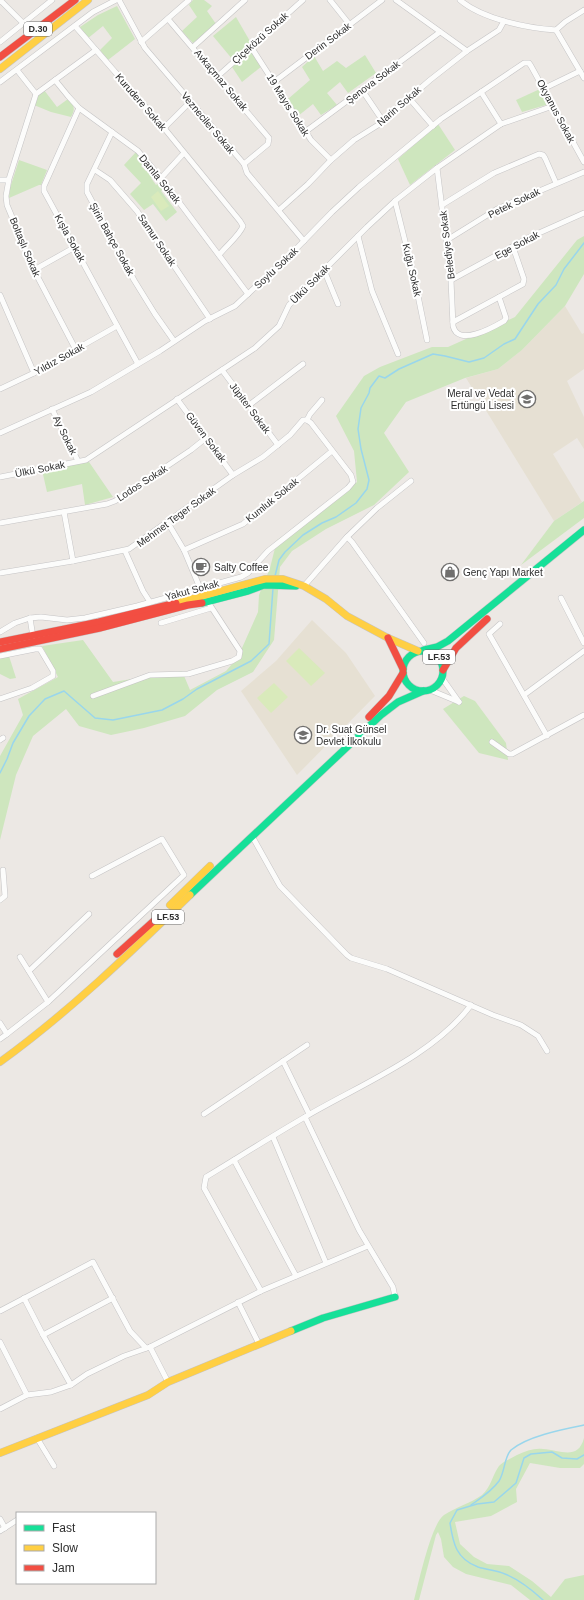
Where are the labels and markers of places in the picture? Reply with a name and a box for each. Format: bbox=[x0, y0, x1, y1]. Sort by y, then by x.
place label: Meral ve Vedat Ertüngü Lisesi bbox=[447, 388, 514, 411]
school or university icon: Meral ve Vedat Ertüngü Lisesi bbox=[517, 389, 537, 409]
cafe icon: Salty Coffee bbox=[191, 557, 211, 577]
place label: Salty Coffee bbox=[214, 562, 269, 573]
shop icon: Genç Yapı Market bbox=[440, 562, 460, 582]
place label: Genç Yapı Market bbox=[463, 567, 543, 578]
place label: Dr. Suat Günsel Devlet İlkokulu bbox=[316, 724, 387, 747]
school or university icon: Dr. Suat Günsel Devlet İlkokulu bbox=[293, 725, 313, 745]

